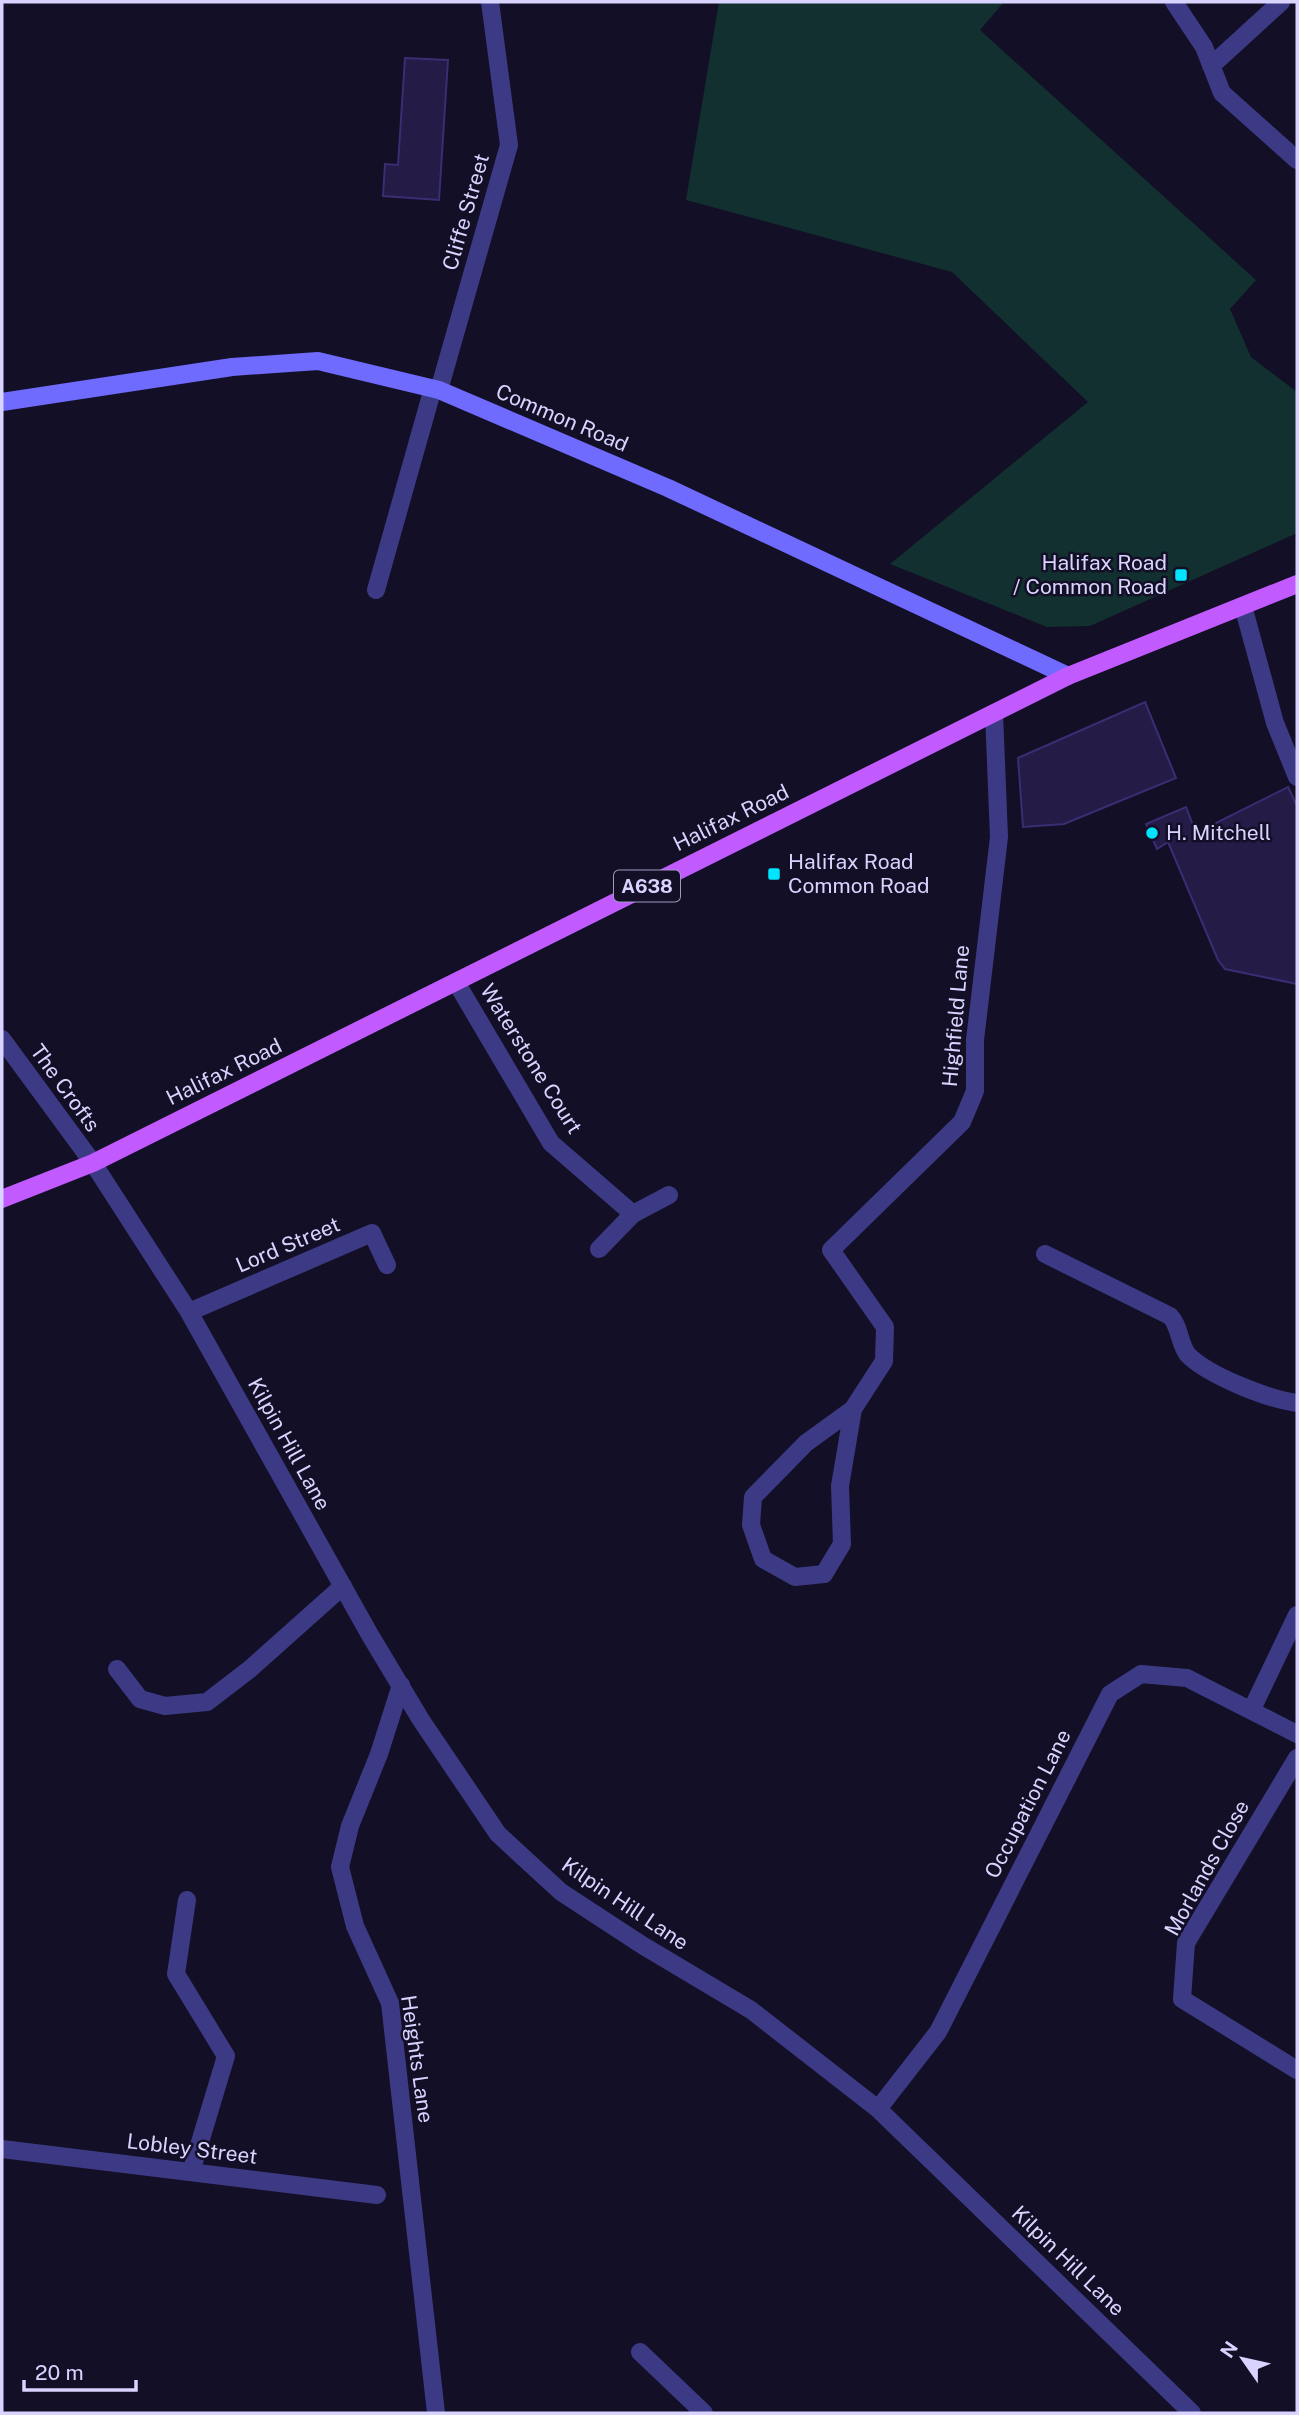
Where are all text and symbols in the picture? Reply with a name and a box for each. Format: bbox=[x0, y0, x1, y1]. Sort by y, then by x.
street label: Cliffe Street bbox=[437, 151, 494, 273]
street label: Common Road bbox=[492, 378, 632, 457]
place label: Halifax Road / Common Road bbox=[1013, 550, 1167, 599]
marker: Halifax Road / Common Road bbox=[1173, 567, 1189, 583]
street label: Halifax Road bbox=[669, 779, 793, 856]
place label: H. Mitchell bbox=[1166, 820, 1271, 845]
marker: H. Mitchell bbox=[1144, 825, 1160, 841]
place label: Halifax Road Common Road bbox=[788, 849, 929, 898]
marker: Halifax Road Common Road bbox=[766, 866, 782, 882]
road number: A638 bbox=[614, 870, 680, 902]
street label: Highfield Lane bbox=[937, 944, 974, 1088]
street label: Waterstone Court bbox=[475, 979, 588, 1138]
street label: Halifax Road bbox=[162, 1033, 286, 1110]
street label: The Crofts bbox=[25, 1039, 105, 1136]
street label: Lord Street bbox=[232, 1211, 344, 1278]
street label: Kilpin Hill Lane bbox=[243, 1373, 336, 1514]
street label: Occupation Lane bbox=[979, 1725, 1076, 1882]
street label: Morlands Close bbox=[1159, 1796, 1254, 1940]
street label: Kilpin Hill Lane bbox=[557, 1852, 693, 1955]
street label: Heights Lane bbox=[396, 1993, 439, 2125]
street label: Lobley Street bbox=[125, 2128, 259, 2169]
street label: Kilpin Hill Lane bbox=[1007, 2200, 1130, 2321]
north arrow bbox=[1208, 2324, 1278, 2394]
text: N bbox=[1216, 2337, 1242, 2362]
scale bar bbox=[24, 2348, 136, 2392]
text: 20 m bbox=[35, 2360, 84, 2385]

